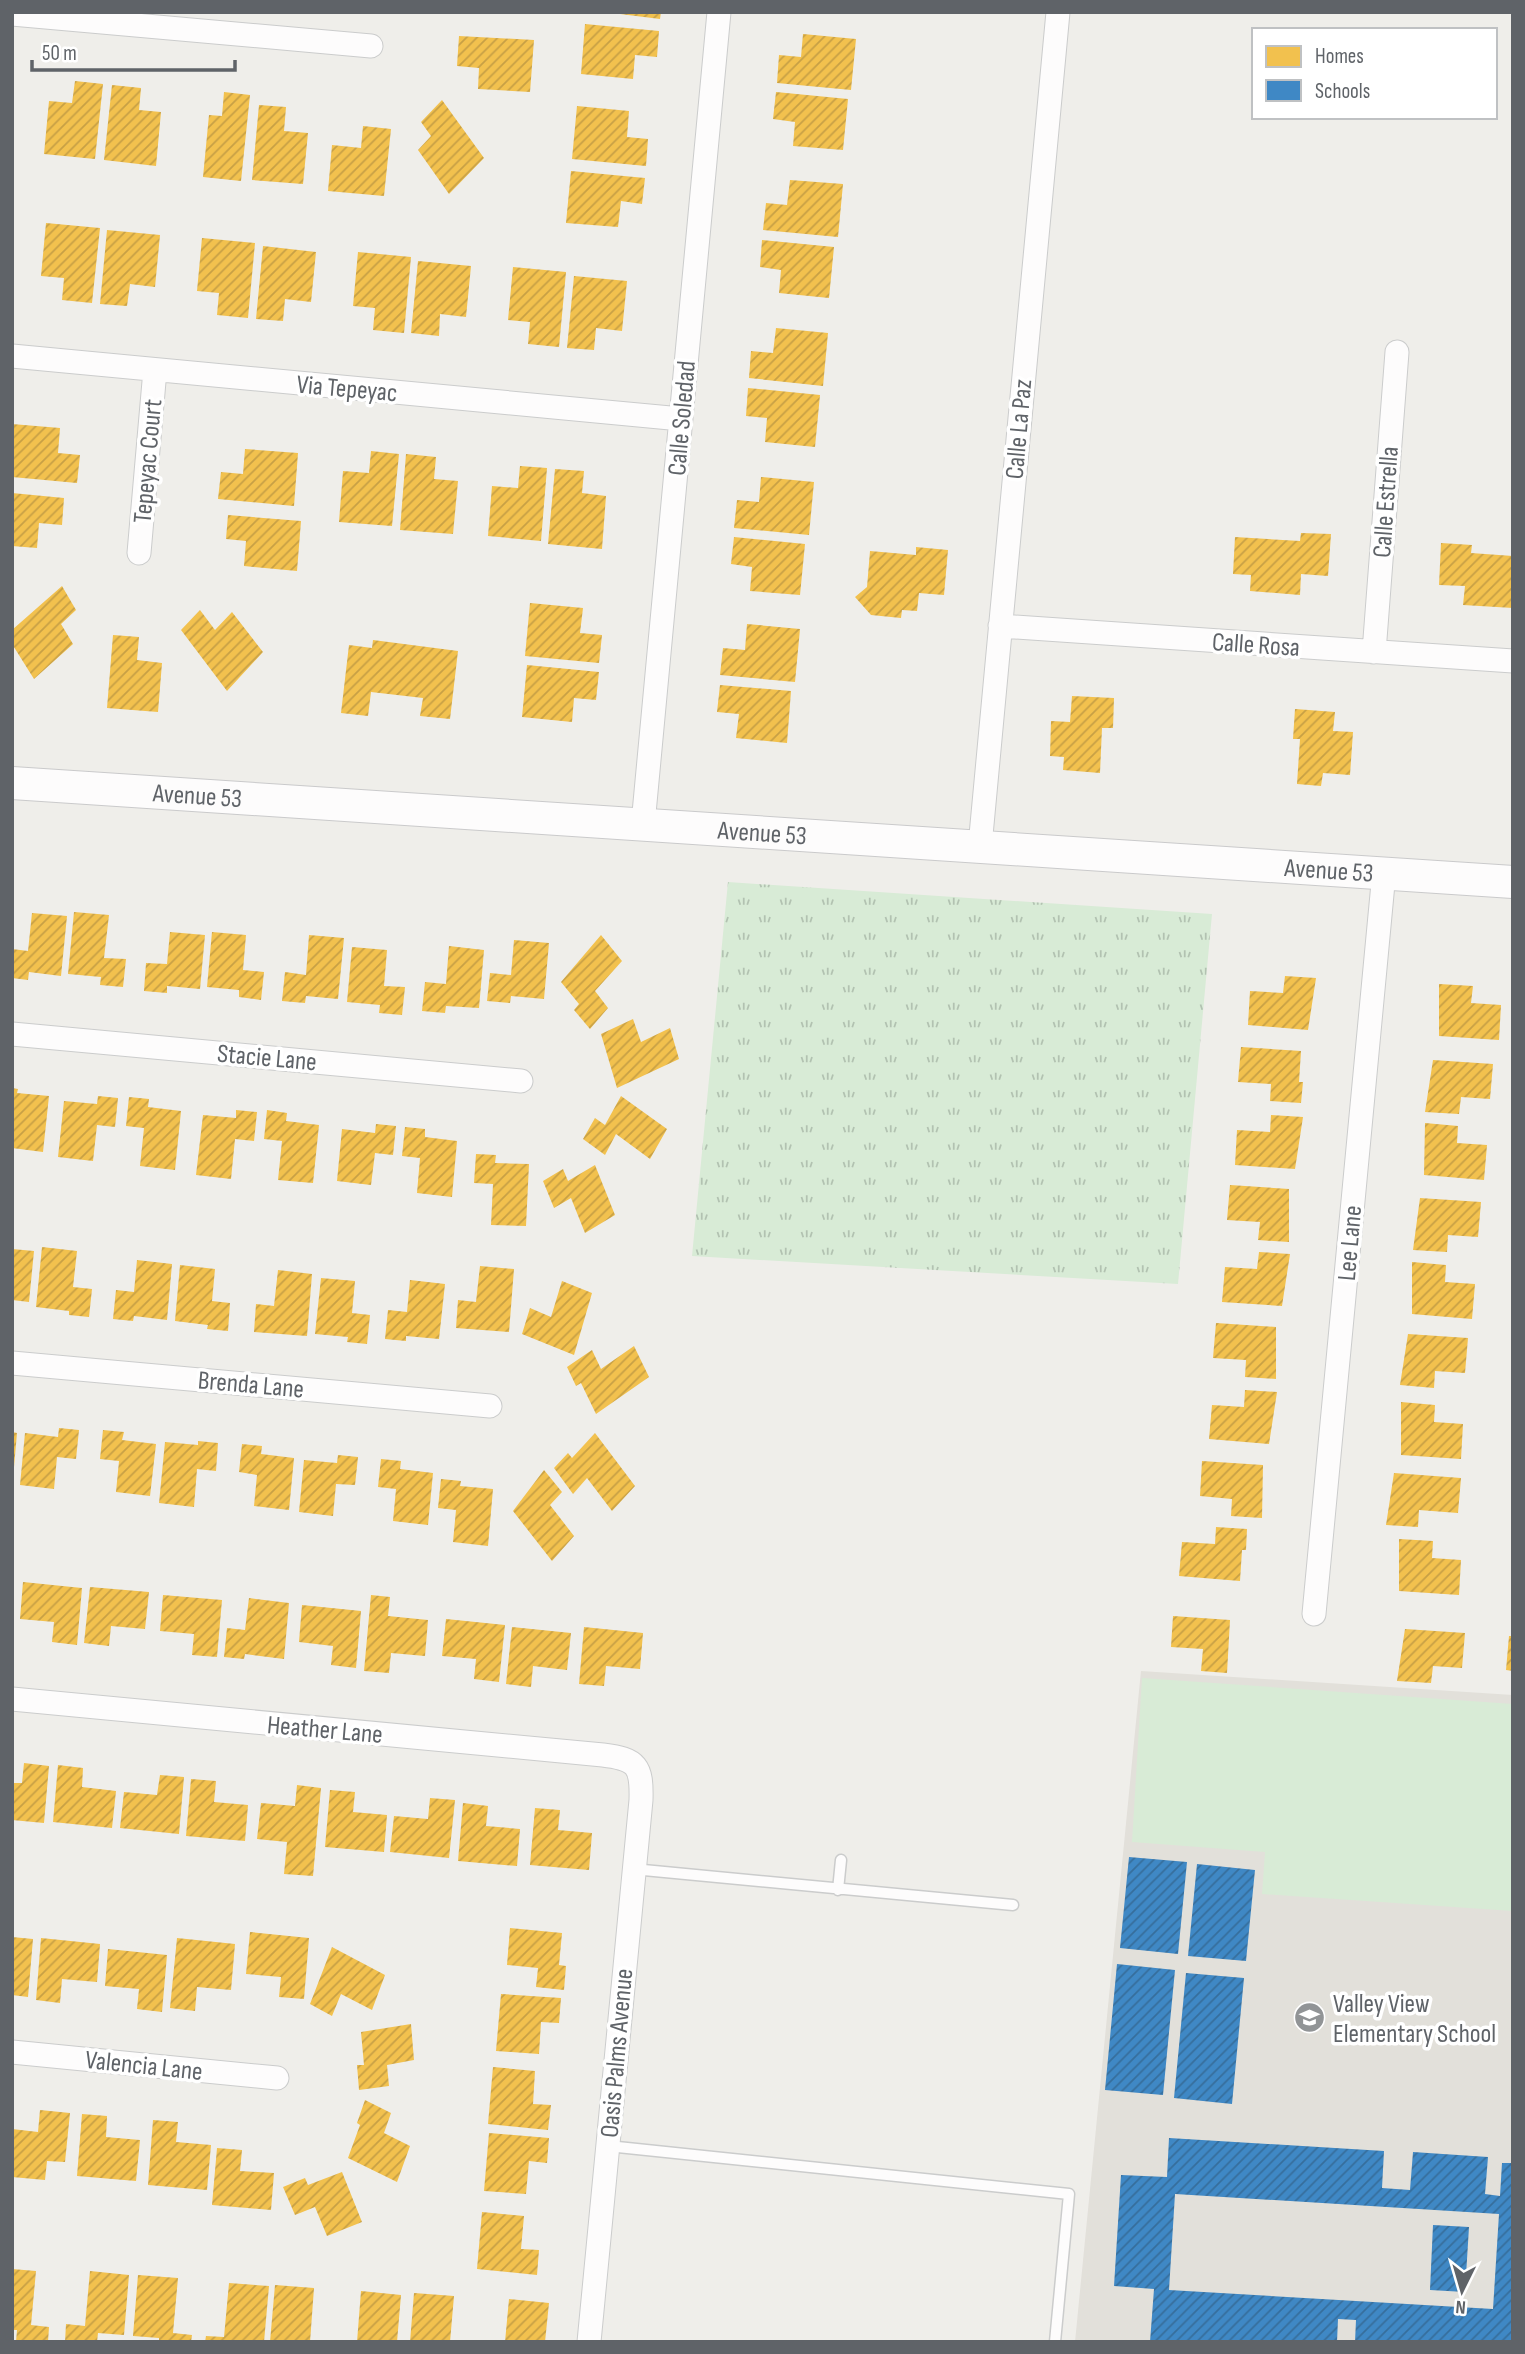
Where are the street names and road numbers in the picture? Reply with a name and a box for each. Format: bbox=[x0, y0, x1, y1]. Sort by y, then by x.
street label: Calle Soledad bbox=[662, 359, 703, 477]
street label: Via Tepeyac bbox=[295, 370, 399, 409]
street label: Calle La Paz bbox=[1000, 378, 1039, 480]
street label: Tepeyac Court bbox=[128, 398, 169, 524]
street label: Calle Estrella bbox=[1367, 445, 1406, 559]
street label: Calle Rosa bbox=[1211, 627, 1301, 664]
street label: Avenue 53 bbox=[151, 778, 243, 815]
street label: Avenue 53 bbox=[716, 816, 808, 852]
street label: Avenue 53 bbox=[1283, 853, 1375, 890]
street label: Stacie Lane bbox=[216, 1039, 318, 1078]
street label: Lee Lane bbox=[1332, 1204, 1369, 1282]
street label: Brenda Lane bbox=[197, 1365, 305, 1406]
street label: Heather Lane bbox=[266, 1710, 384, 1751]
street label: Oasis Palms Avenue bbox=[595, 1967, 640, 2139]
street label: Valencia Lane bbox=[84, 2045, 204, 2088]

